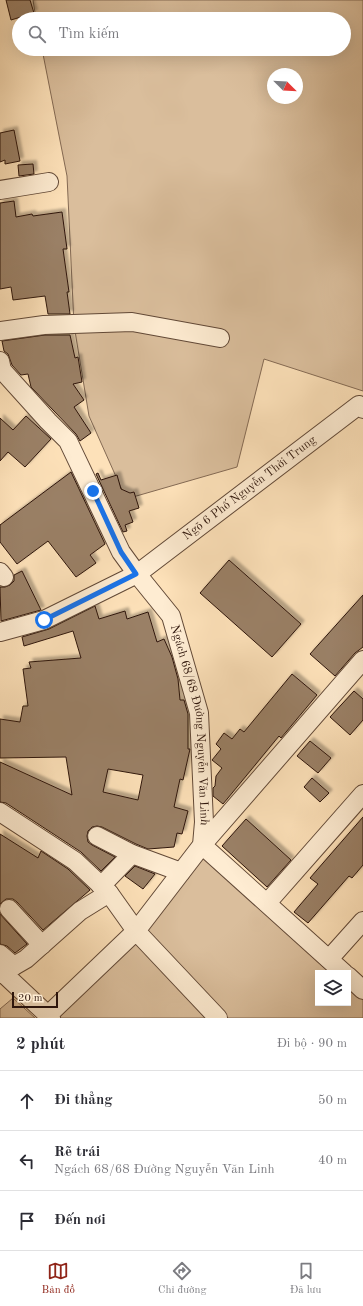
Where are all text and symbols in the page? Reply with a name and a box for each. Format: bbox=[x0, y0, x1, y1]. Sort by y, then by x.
search box bbox=[12, 12, 351, 56]
icon: search bbox=[26, 23, 48, 45]
text: Tìm kiếm bbox=[58, 27, 120, 42]
north arrow bbox=[267, 68, 303, 104]
street label: Ngõ 6 Phố Nguyễn Thời Trung bbox=[181, 434, 319, 543]
route end bbox=[84, 482, 102, 500]
route start bbox=[35, 611, 53, 629]
street label: Ngách 68/68 Đường Nguyễn Văn Linh bbox=[168, 624, 210, 826]
map controls bbox=[315, 970, 351, 1006]
button: layers bbox=[315, 970, 351, 1006]
scale bar bbox=[12, 990, 58, 1009]
text: 20 m bbox=[18, 993, 43, 1004]
text: 2 phút bbox=[16, 1036, 65, 1053]
text: Đi bộ · 90 m bbox=[277, 1037, 347, 1050]
icon: ahead bbox=[16, 1090, 38, 1112]
text: Đi thẳng bbox=[54, 1093, 113, 1108]
text: 50 m bbox=[318, 1094, 347, 1107]
text: Rẽ trái bbox=[54, 1145, 100, 1160]
icon: left bbox=[16, 1150, 38, 1172]
text: 40 m bbox=[318, 1154, 347, 1167]
text: Ngách 68/68 Đường Nguyễn Văn Linh bbox=[54, 1163, 275, 1176]
icon: arrive bbox=[16, 1210, 38, 1232]
text: Đến nơi bbox=[54, 1213, 106, 1228]
tab: Bản đồ bbox=[42, 1260, 75, 1298]
tab: Chỉ đường bbox=[158, 1260, 206, 1298]
tab: Đã lưu bbox=[290, 1260, 321, 1298]

